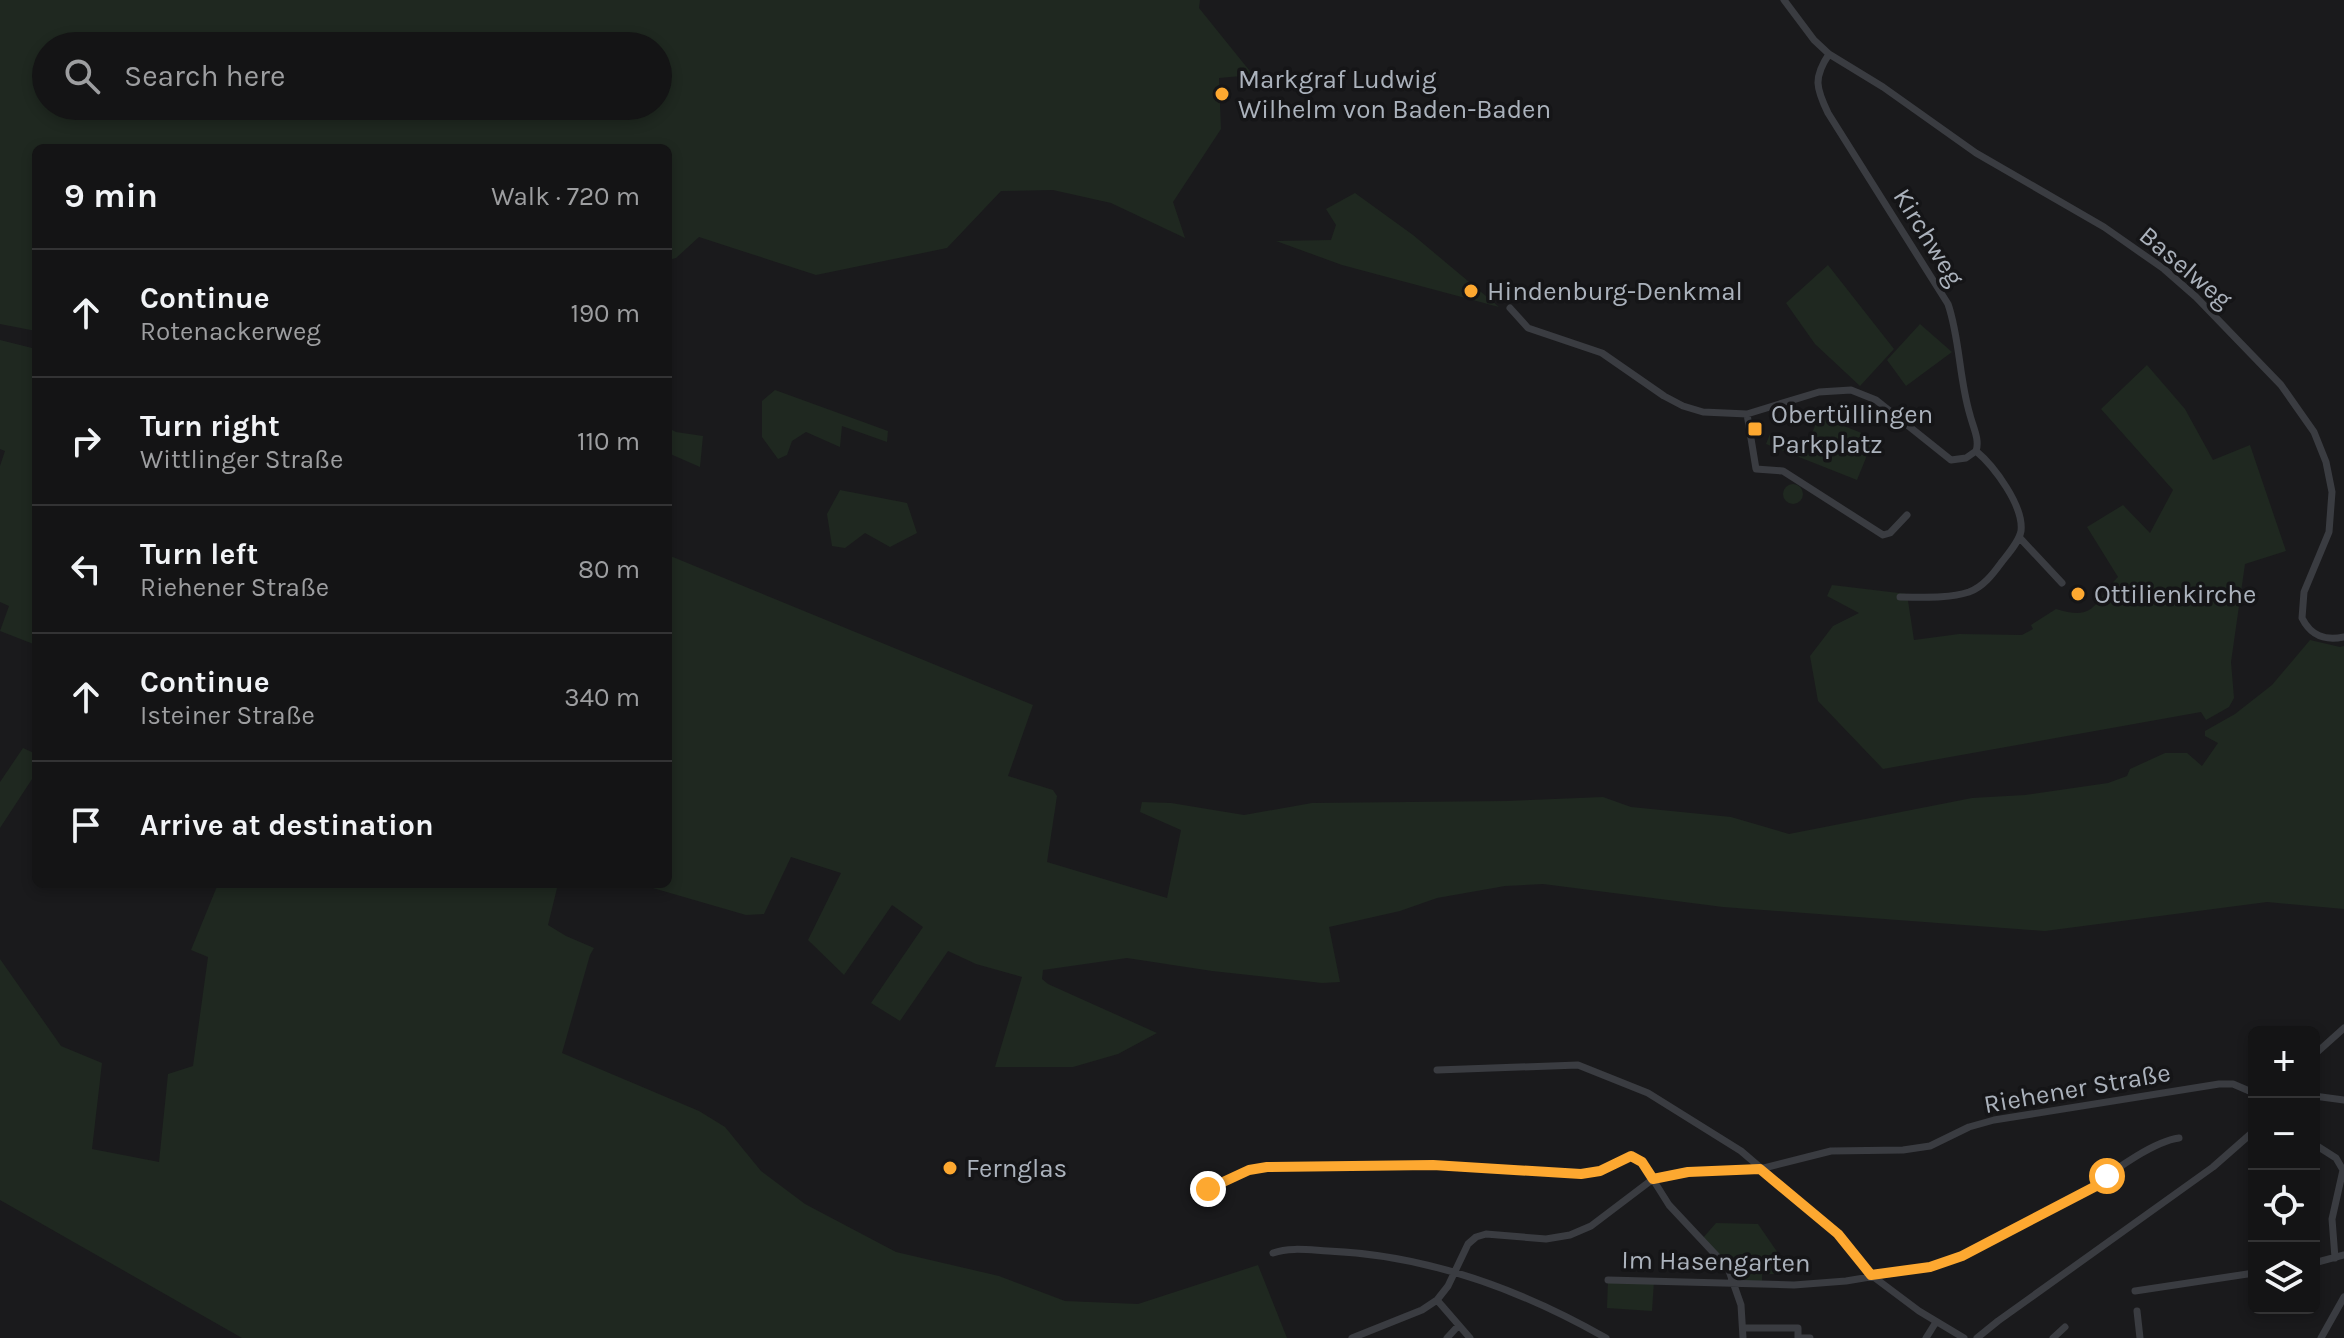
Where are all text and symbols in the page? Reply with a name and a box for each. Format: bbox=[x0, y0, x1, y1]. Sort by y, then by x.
search box bbox=[32, 32, 672, 120]
icon: search bbox=[60, 54, 104, 98]
text: Search here bbox=[124, 58, 285, 94]
place label: Markgraf Ludwig Wilhelm von Baden-Baden bbox=[1238, 64, 1551, 125]
marker: Markgraf Ludwig Wilhelm von Baden-Baden bbox=[1213, 85, 1231, 103]
text: 9 min bbox=[64, 176, 158, 216]
text: Walk · 720 m bbox=[491, 181, 640, 212]
street label: Kirchweg bbox=[1887, 183, 1971, 292]
street label: Baselweg bbox=[2133, 220, 2239, 315]
place label: Hindenburg-Denkmal bbox=[1487, 276, 1743, 307]
text: Continue bbox=[140, 280, 270, 316]
marker: Hindenburg-Denkmal bbox=[1462, 282, 1480, 300]
icon: ahead bbox=[64, 291, 108, 335]
text: 190 m bbox=[570, 298, 640, 329]
text: Rotenackerweg bbox=[140, 316, 321, 347]
place label: Obertüllingen Parkplatz bbox=[1771, 399, 1933, 460]
text: Turn right bbox=[140, 408, 280, 444]
icon: right bbox=[64, 419, 108, 463]
marker: Obertüllingen Parkplatz bbox=[1746, 420, 1764, 438]
text: 110 m bbox=[577, 426, 640, 457]
text: Wittlinger Straße bbox=[140, 444, 343, 475]
text: Turn left bbox=[140, 536, 258, 572]
icon: left bbox=[64, 547, 108, 591]
text: 80 m bbox=[578, 554, 640, 585]
text: Riehener Straße bbox=[140, 572, 329, 603]
place label: Ottilienkirche bbox=[2094, 579, 2256, 610]
marker: Ottilienkirche bbox=[2069, 585, 2087, 603]
text: Continue bbox=[140, 664, 270, 700]
icon: ahead bbox=[64, 675, 108, 719]
text: 340 m bbox=[564, 682, 640, 713]
text: Isteiner Straße bbox=[140, 700, 315, 731]
icon: arrive bbox=[64, 803, 108, 847]
text: Arrive at destination bbox=[140, 807, 434, 843]
map controls bbox=[2248, 1026, 2320, 1314]
button: + bbox=[2248, 1026, 2320, 1098]
street label: Riehener Straße bbox=[1981, 1057, 2173, 1120]
button: − bbox=[2248, 1098, 2320, 1170]
place label: Fernglas bbox=[966, 1153, 1067, 1184]
route start bbox=[2089, 1158, 2125, 1194]
marker: Fernglas bbox=[941, 1159, 959, 1177]
button: locate bbox=[2248, 1170, 2320, 1242]
route end bbox=[1190, 1171, 1226, 1207]
button: layers bbox=[2248, 1242, 2320, 1314]
street label: Im Hasengarten bbox=[1621, 1244, 1811, 1279]

